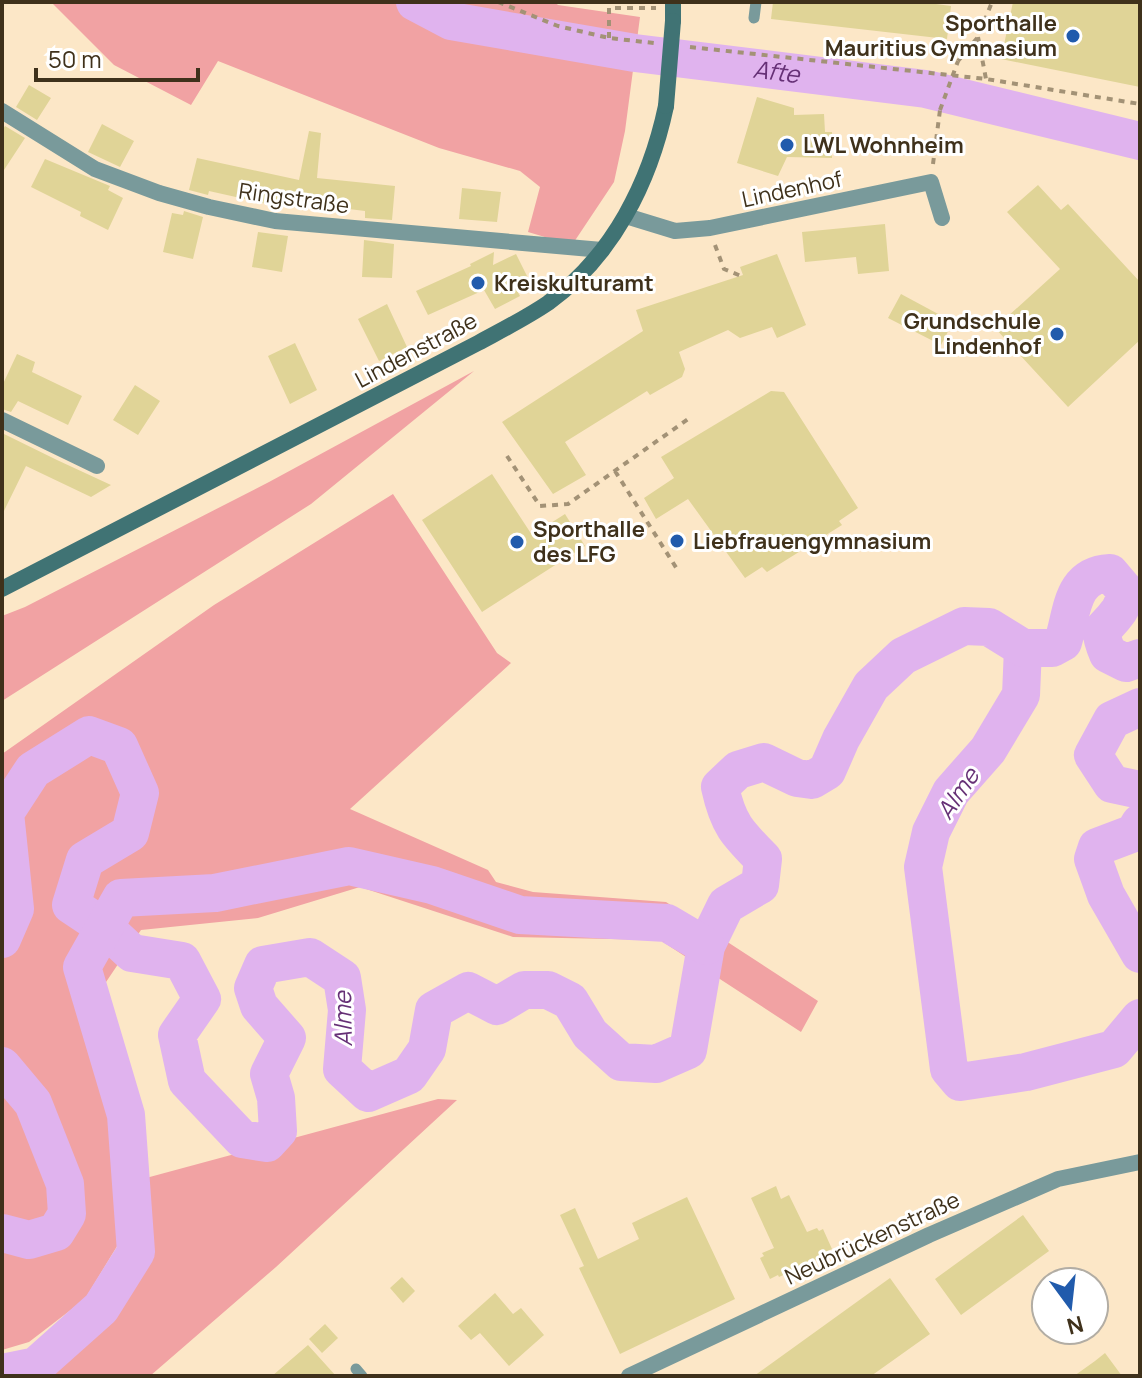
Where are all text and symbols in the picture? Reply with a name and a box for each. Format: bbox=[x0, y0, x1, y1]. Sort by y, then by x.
place label: Sporthalle Mauritius Gymnasium bbox=[825, 8, 1057, 63]
marker: Sporthalle Mauritius Gymnasium bbox=[1064, 27, 1082, 45]
scale bar bbox=[36, 32, 198, 82]
text: 50 m bbox=[48, 42, 102, 75]
water label: Afte bbox=[751, 51, 803, 90]
place label: LWL Wohnheim bbox=[803, 130, 964, 160]
marker: LWL Wohnheim bbox=[778, 136, 796, 154]
street label: Lindenhof bbox=[739, 164, 845, 214]
street label: Ringstraße bbox=[237, 175, 351, 221]
place label: Kreiskulturamt bbox=[494, 268, 654, 298]
marker: Kreiskulturamt bbox=[469, 274, 487, 292]
street label: Lindenstraße bbox=[350, 305, 482, 395]
place label: Grundschule Lindenhof bbox=[904, 306, 1042, 361]
marker: Grundschule Lindenhof bbox=[1048, 325, 1066, 343]
place label: Sporthalle des LFG bbox=[533, 514, 645, 569]
place label: Liebfrauengymnasium bbox=[693, 526, 931, 556]
marker: Liebfrauengymnasium bbox=[668, 532, 686, 550]
marker: Sporthalle des LFG bbox=[508, 533, 526, 551]
water label: Alme bbox=[928, 759, 987, 825]
water label: Alme bbox=[325, 989, 359, 1047]
street label: Neubrückenstraße bbox=[780, 1184, 964, 1292]
north arrow bbox=[1030, 1266, 1110, 1346]
text: N bbox=[1064, 1309, 1087, 1342]

